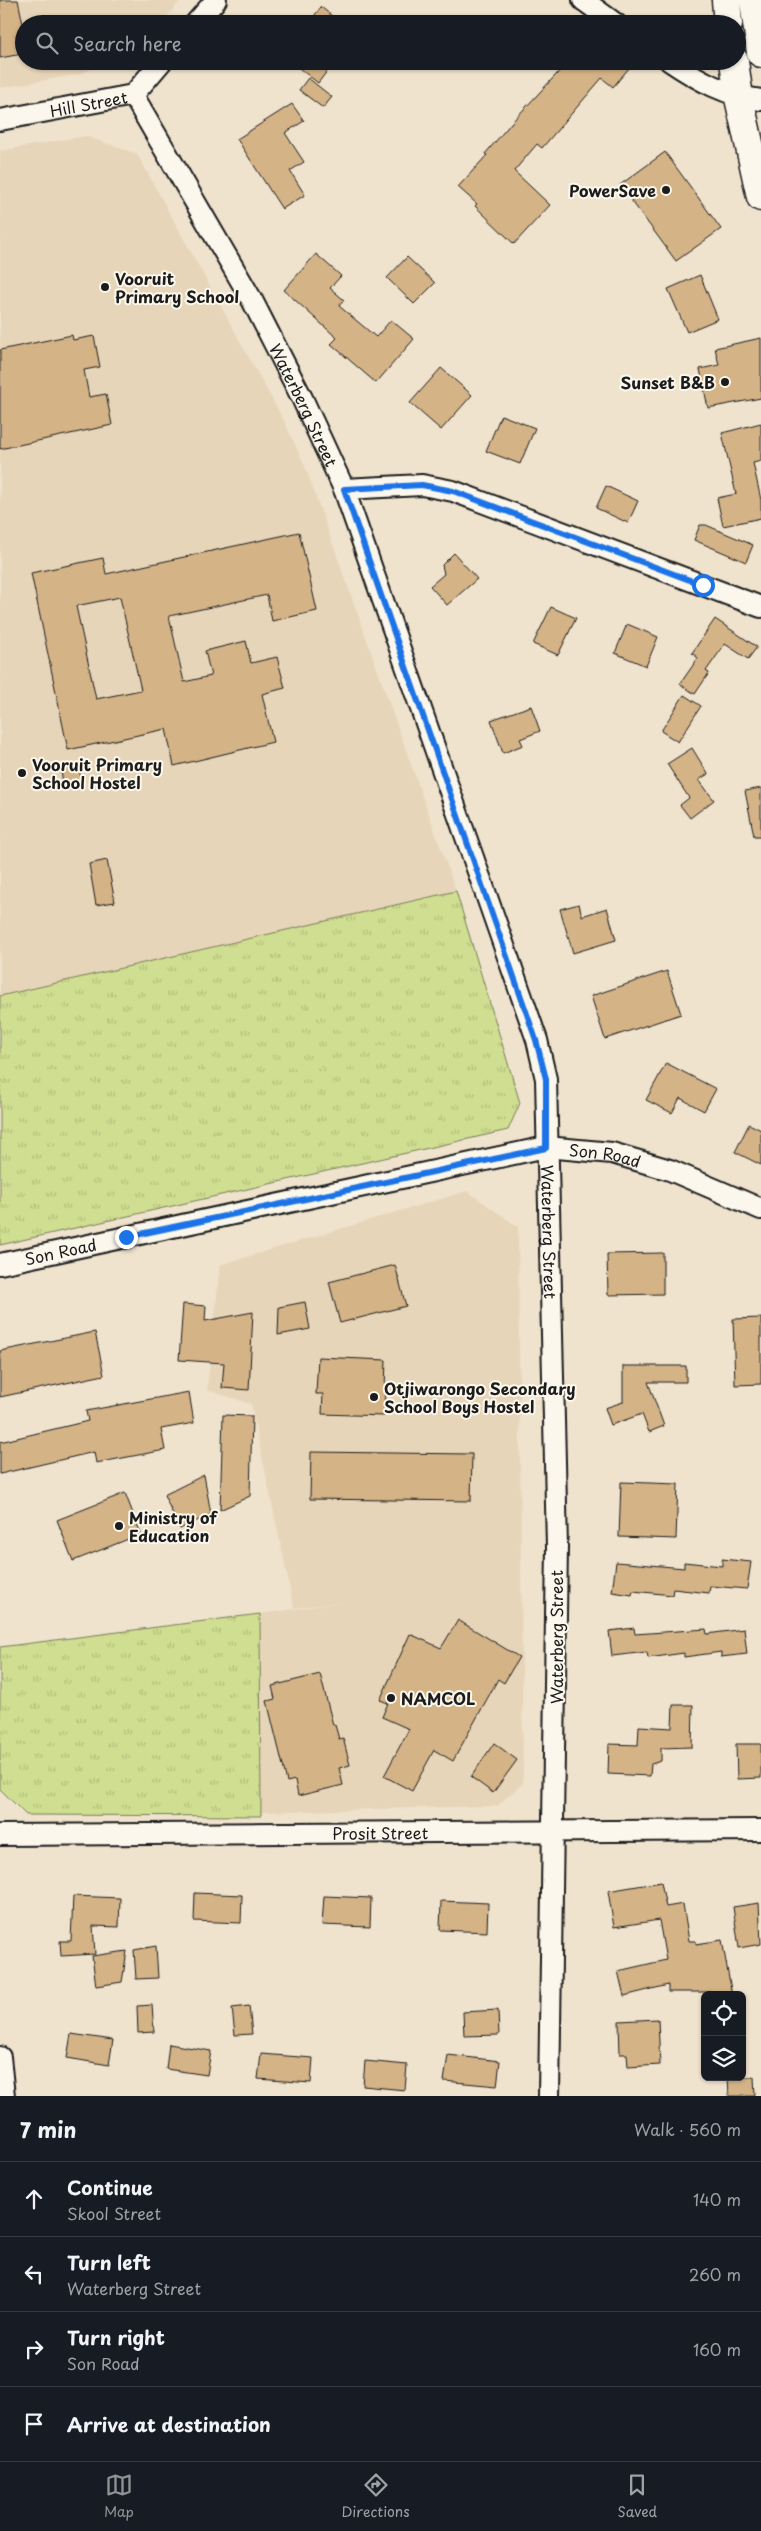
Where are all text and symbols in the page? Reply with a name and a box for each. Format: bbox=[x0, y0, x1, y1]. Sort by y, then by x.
search box bbox=[15, 15, 746, 70]
icon: search bbox=[33, 29, 61, 57]
text: Search here bbox=[73, 29, 182, 57]
street label: Hill Street bbox=[48, 84, 130, 122]
place label: PowerSave bbox=[569, 178, 656, 202]
marker: PowerSave bbox=[660, 184, 672, 196]
place label: Vooruit Primary School bbox=[115, 266, 239, 308]
marker: Vooruit Primary School bbox=[99, 281, 111, 293]
street label: Waterberg Street bbox=[264, 339, 344, 471]
place label: Sunset B&B bbox=[621, 370, 715, 394]
marker: Sunset B&B bbox=[719, 376, 731, 388]
route start bbox=[692, 574, 715, 597]
place label: Vooruit Primary School Hostel bbox=[32, 752, 162, 794]
marker: Vooruit Primary School Hostel bbox=[16, 767, 28, 779]
street label: Son Road bbox=[568, 1137, 644, 1173]
street label: Waterberg Street bbox=[536, 1165, 563, 1300]
route end bbox=[115, 1226, 138, 1249]
street label: Son Road bbox=[23, 1232, 99, 1270]
place label: Otjiwarongo Secondary School Boys Hostel bbox=[384, 1376, 576, 1418]
marker: Otjiwarongo Secondary School Boys Hostel bbox=[368, 1391, 380, 1403]
place label: Ministry of Education bbox=[129, 1505, 218, 1547]
marker: Ministry of Education bbox=[113, 1520, 125, 1532]
street label: Waterberg Street bbox=[544, 1570, 568, 1704]
place label: NAMCOL bbox=[401, 1686, 475, 1710]
marker: NAMCOL bbox=[385, 1692, 397, 1704]
street label: Prosit Street bbox=[332, 1820, 429, 1845]
map controls bbox=[701, 1991, 746, 2081]
button: locate bbox=[701, 1991, 746, 2036]
button: layers bbox=[701, 2036, 746, 2081]
text: 7 min bbox=[20, 2113, 76, 2145]
text: Walk · 560 m bbox=[634, 2117, 741, 2141]
text: Continue bbox=[67, 2173, 153, 2201]
icon: ahead bbox=[20, 2185, 48, 2213]
text: 140 m bbox=[693, 2187, 741, 2211]
text: Skool Street bbox=[67, 2201, 161, 2225]
text: Turn left bbox=[67, 2248, 151, 2276]
icon: left bbox=[20, 2260, 48, 2288]
text: 260 m bbox=[689, 2262, 741, 2286]
text: Waterberg Street bbox=[67, 2276, 201, 2300]
text: Turn right bbox=[67, 2323, 165, 2351]
icon: right bbox=[20, 2335, 48, 2363]
text: 160 m bbox=[693, 2337, 741, 2361]
text: Son Road bbox=[67, 2351, 140, 2375]
icon: arrive bbox=[20, 2410, 48, 2438]
text: Arrive at destination bbox=[67, 2410, 271, 2438]
tab: Map bbox=[104, 2471, 134, 2522]
tab: Directions bbox=[342, 2471, 410, 2522]
tab: Saved bbox=[617, 2471, 657, 2522]

